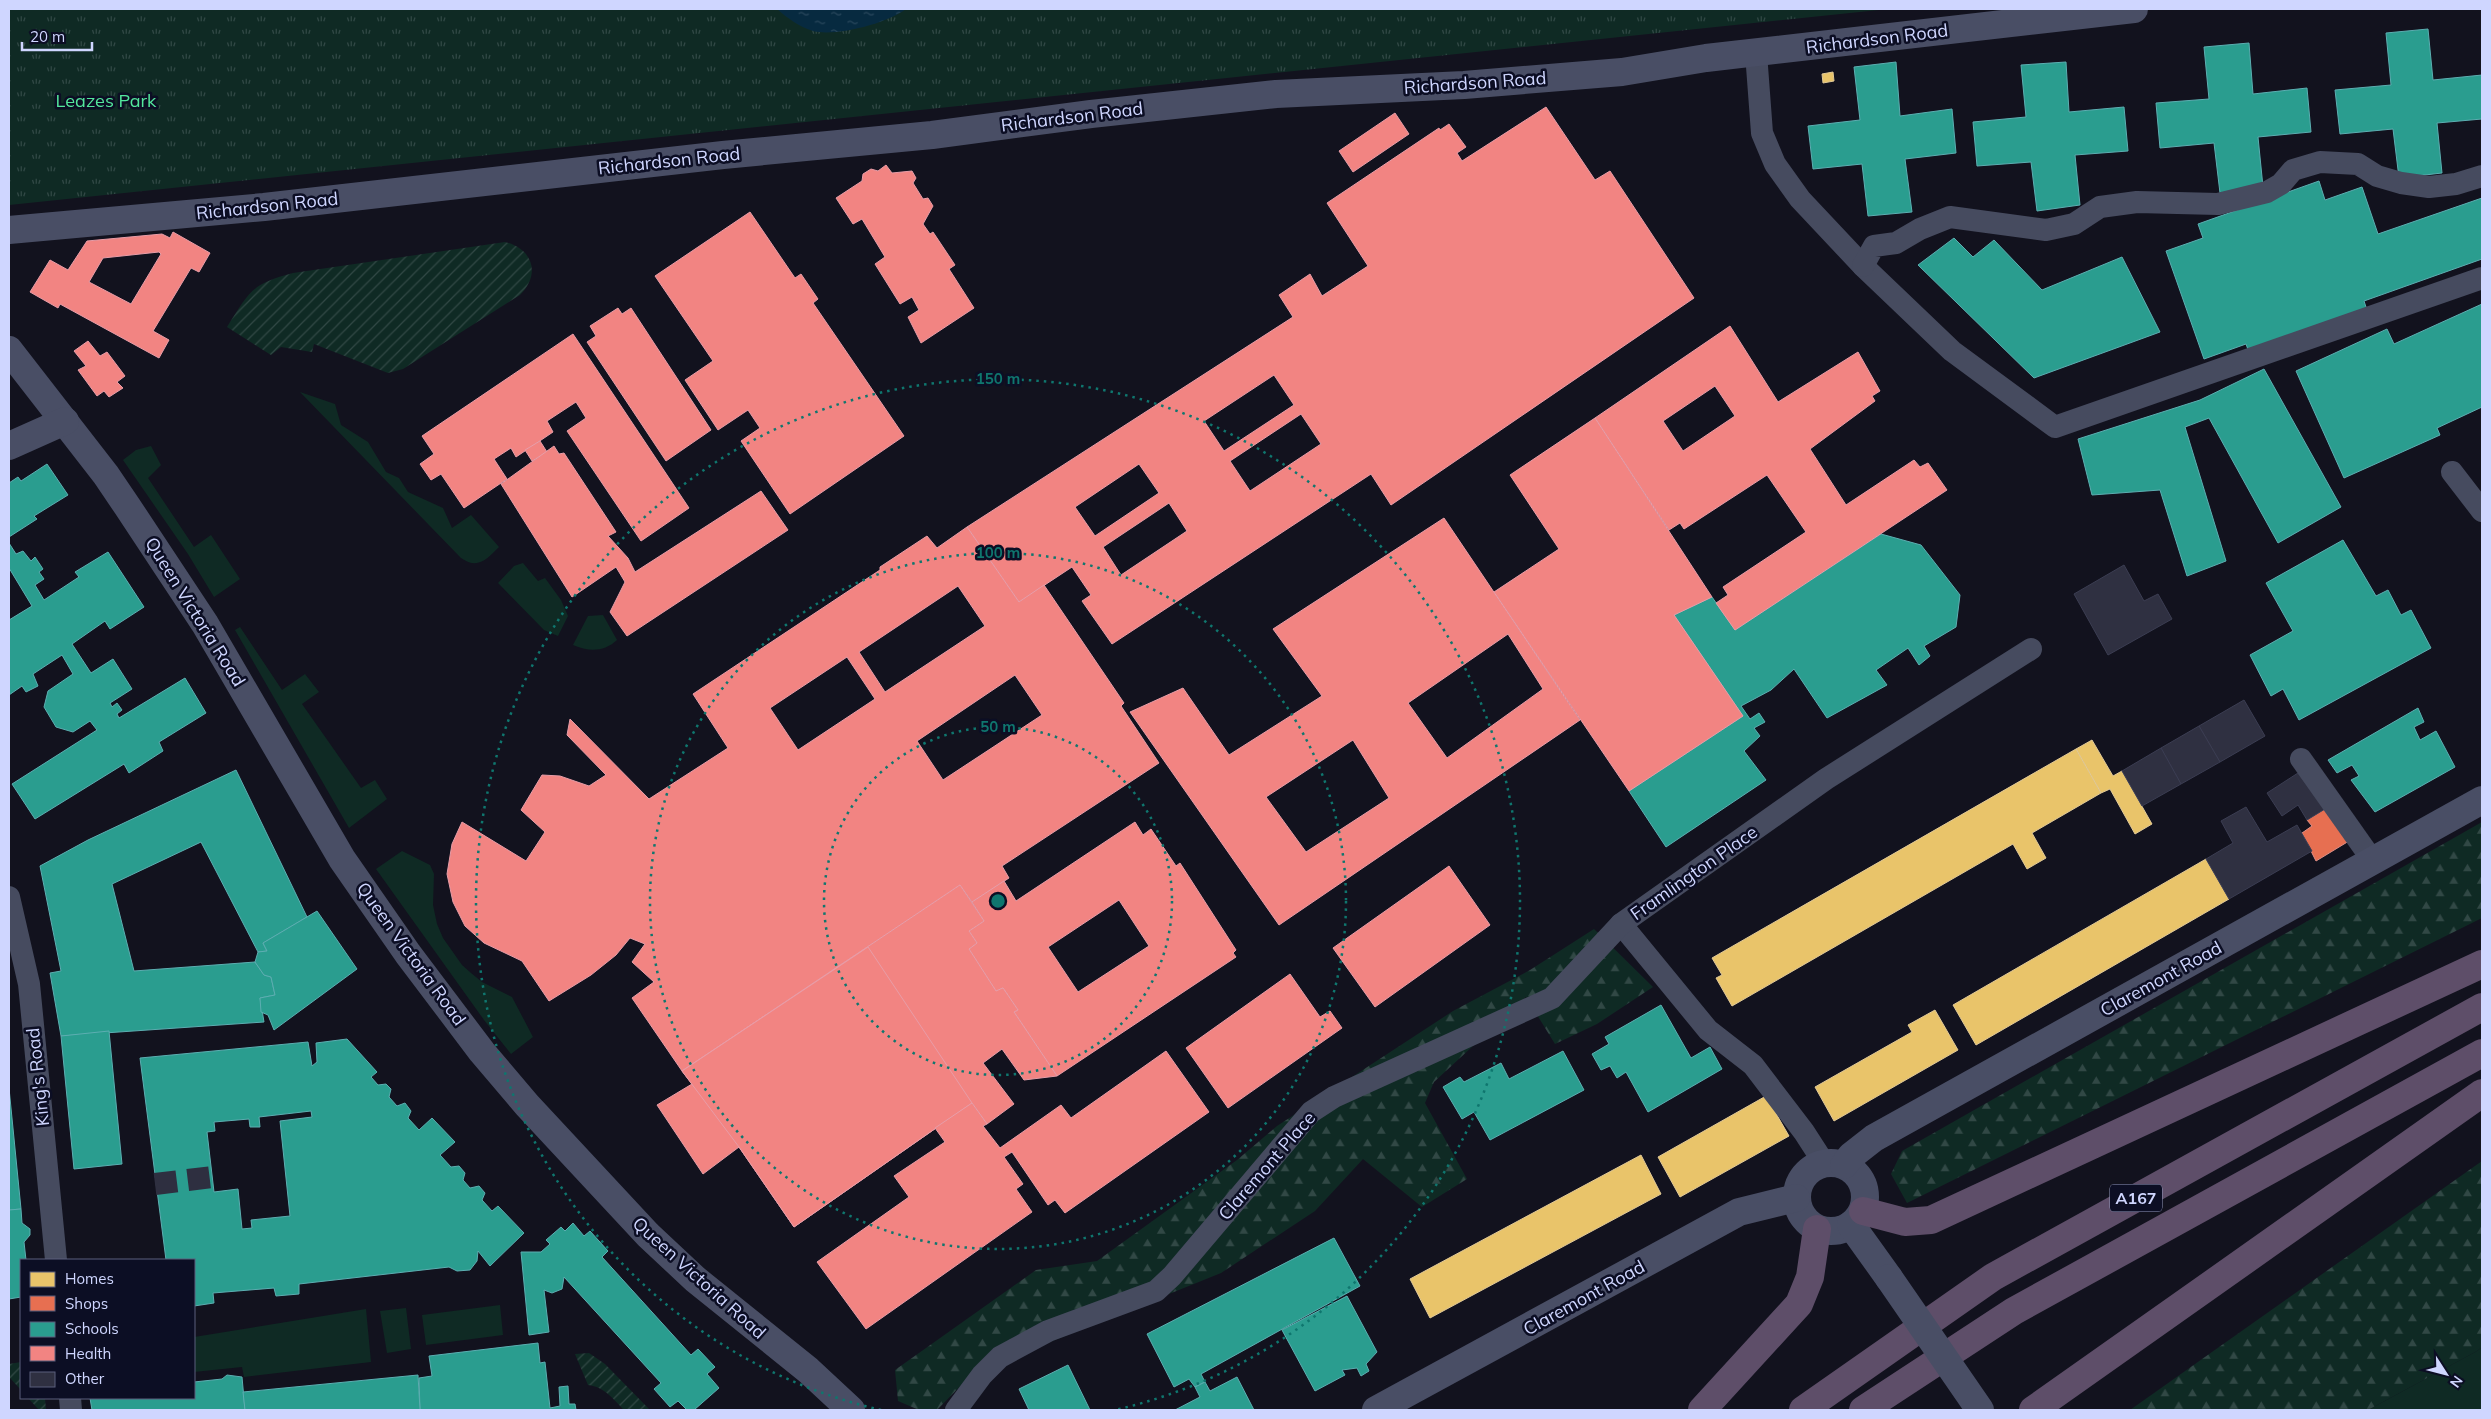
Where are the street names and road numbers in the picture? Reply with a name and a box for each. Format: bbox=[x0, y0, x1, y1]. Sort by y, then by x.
street label: Richardson Road bbox=[1805, 18, 1949, 59]
street label: Richardson Road bbox=[1403, 66, 1547, 99]
street label: Richardson Road bbox=[1000, 96, 1144, 137]
street label: Richardson Road bbox=[597, 142, 741, 179]
street label: Richardson Road bbox=[195, 187, 339, 224]
street label: Queen Victoria Road bbox=[140, 533, 251, 691]
street label: Framlington Place bbox=[1626, 820, 1762, 925]
street label: Queen Victoria Road bbox=[352, 877, 471, 1030]
street label: Claremont Road bbox=[2096, 936, 2226, 1021]
street label: King's Road bbox=[21, 1027, 54, 1127]
street label: Claremont Place bbox=[1213, 1107, 1320, 1225]
road number: A167 bbox=[2110, 1184, 2162, 1212]
street label: Queen Victoria Road bbox=[628, 1212, 771, 1344]
street label: Claremont Road bbox=[1519, 1255, 1649, 1340]

